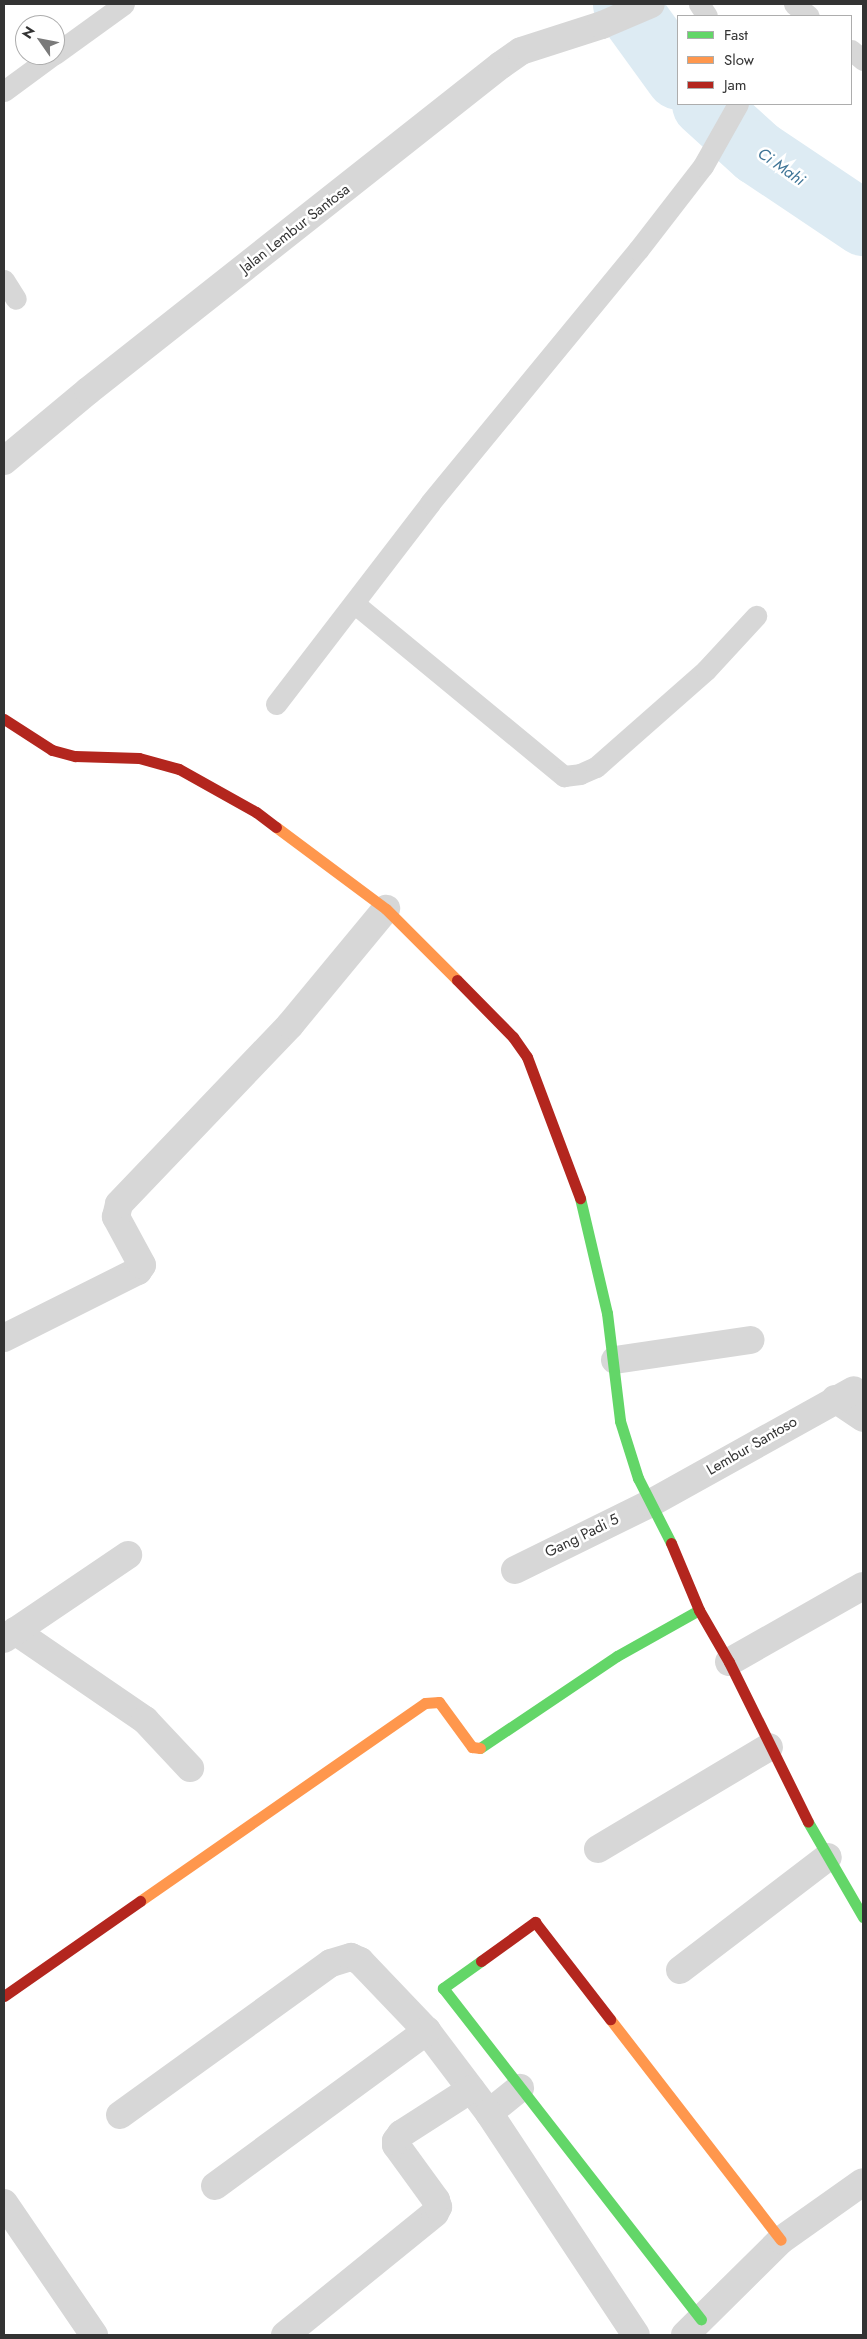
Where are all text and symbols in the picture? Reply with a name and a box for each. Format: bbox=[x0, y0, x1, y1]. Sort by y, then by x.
north arrow bbox=[15, 15, 65, 65]
legend bbox=[677, 15, 852, 105]
text: N bbox=[17, 22, 40, 42]
text: Fast bbox=[724, 24, 748, 46]
text: Slow bbox=[724, 49, 754, 71]
text: Jam bbox=[724, 74, 747, 96]
water label: Ci Mahi bbox=[754, 144, 808, 190]
street label: Jalan Lembur Santosa bbox=[236, 181, 354, 277]
street label: Lembur Santoso bbox=[704, 1413, 800, 1479]
street label: Gang Padi 5 bbox=[542, 1510, 622, 1562]

